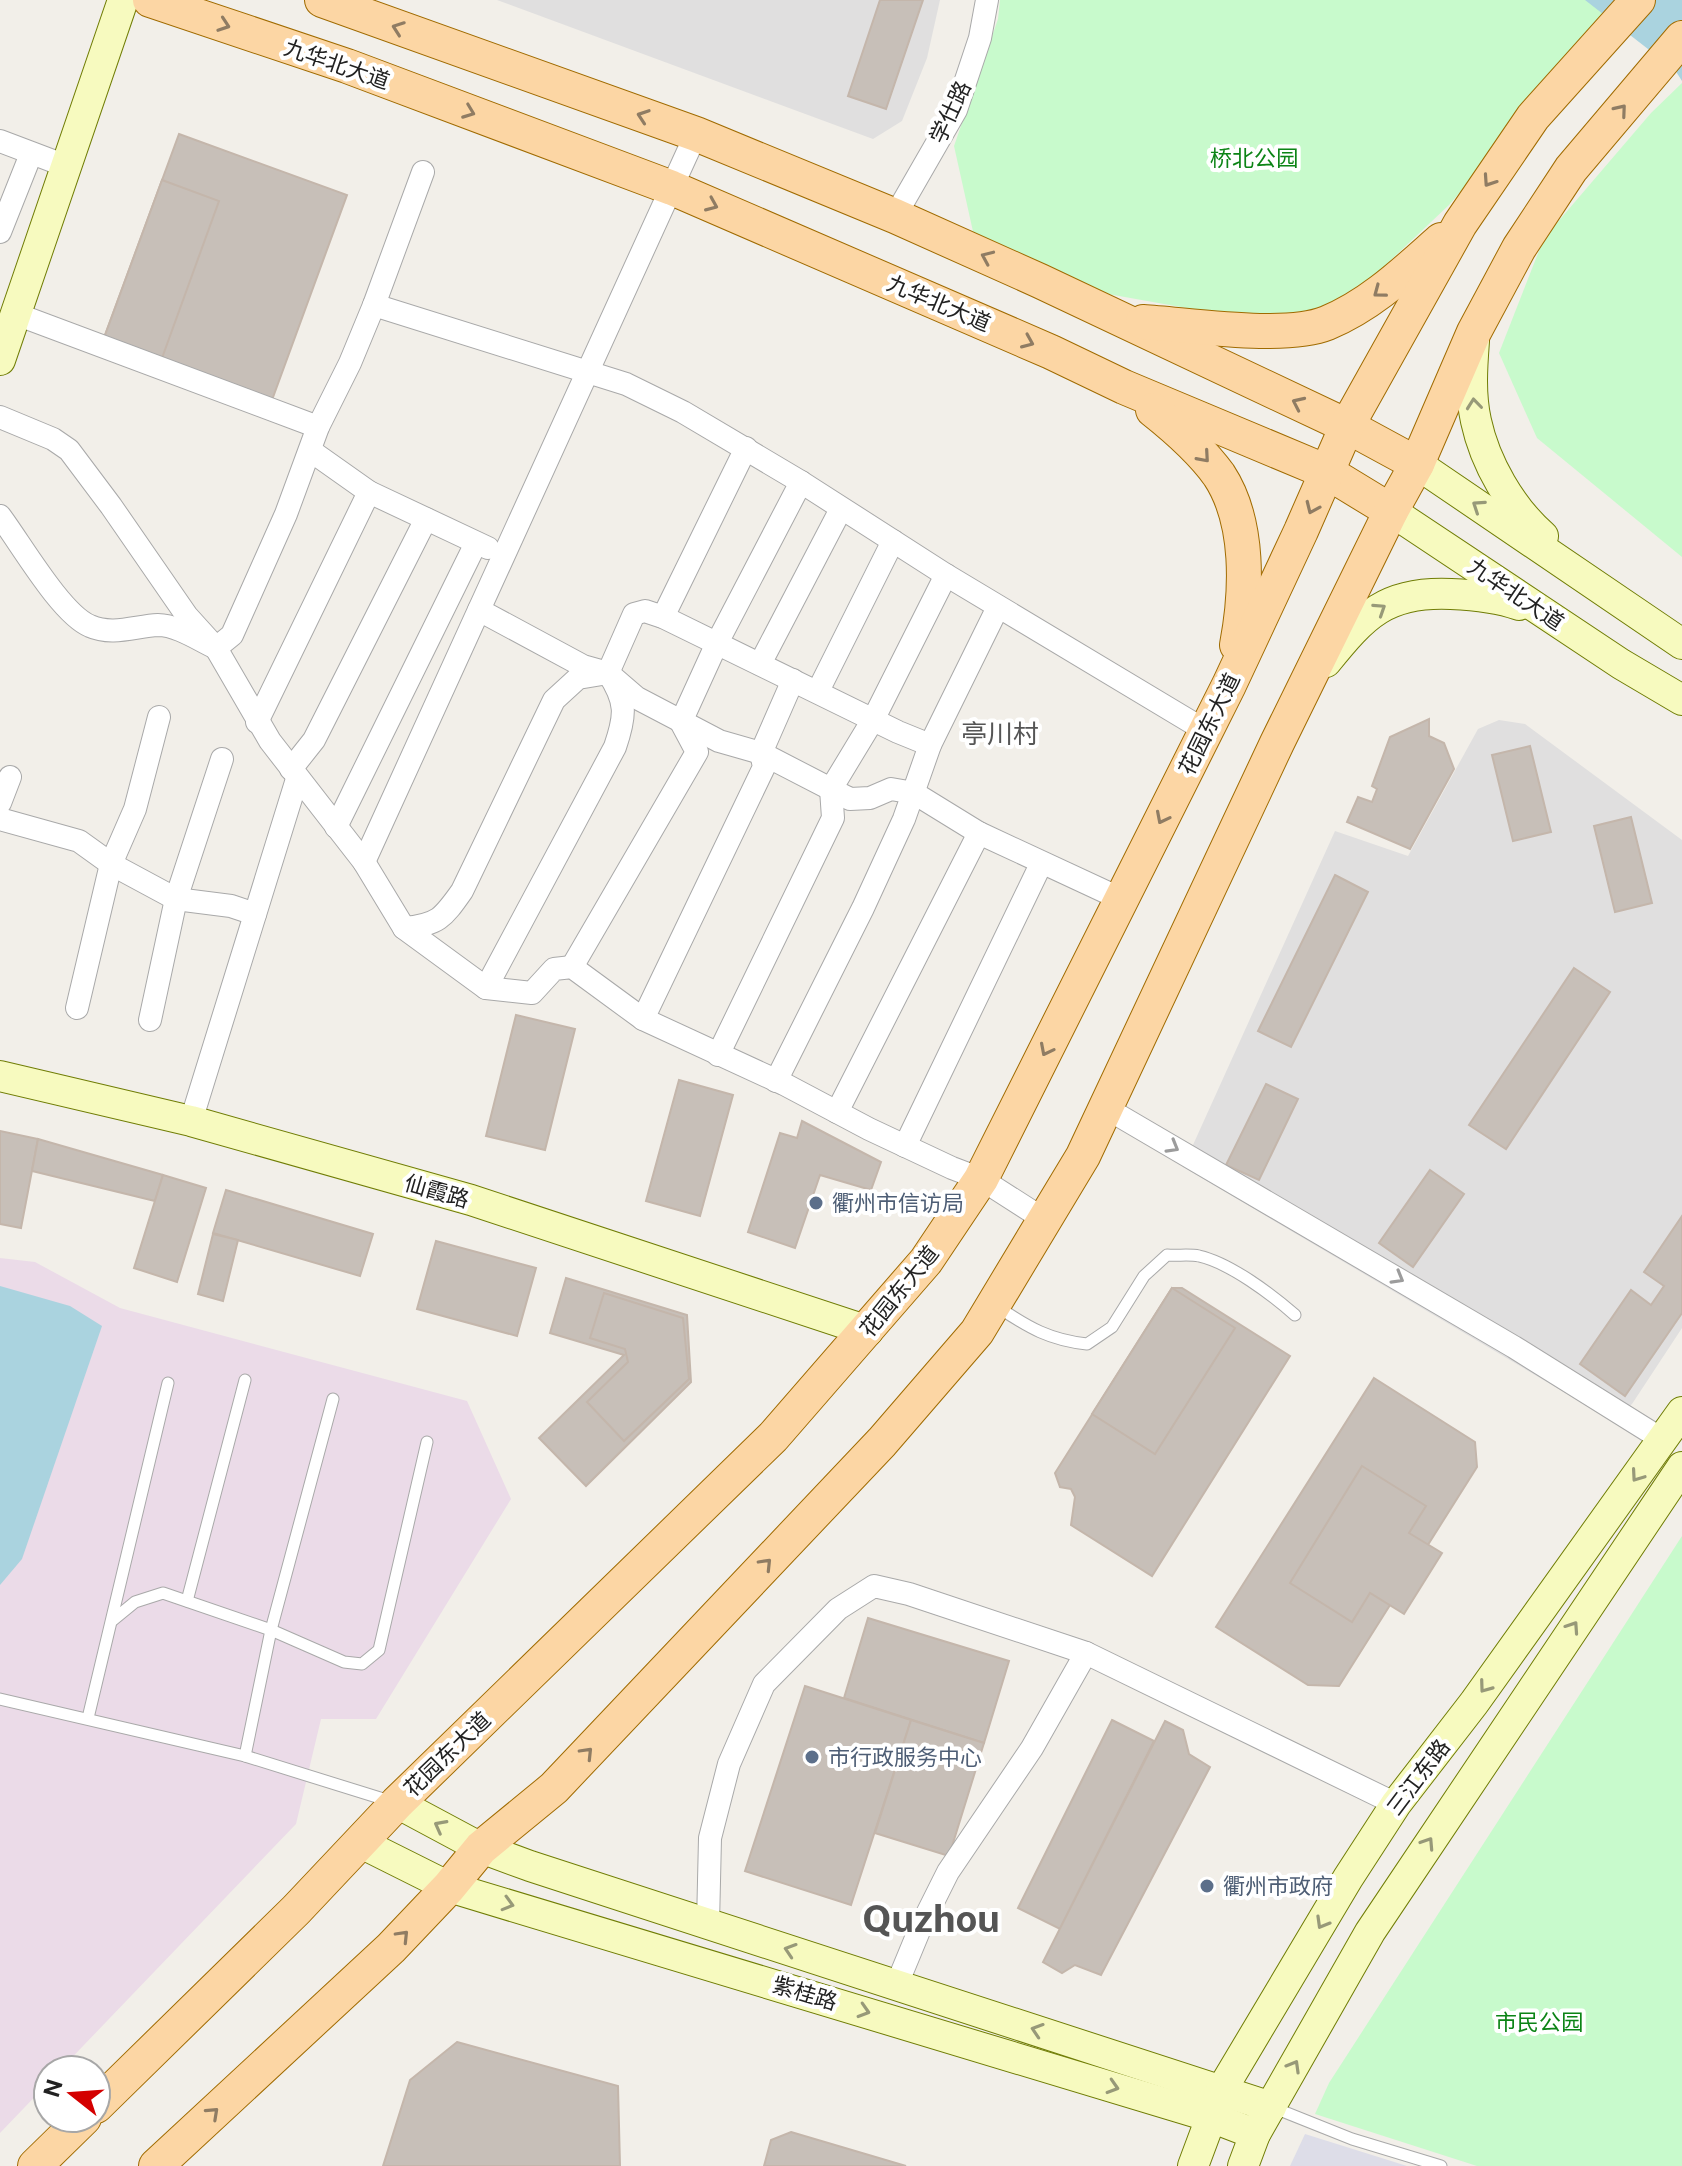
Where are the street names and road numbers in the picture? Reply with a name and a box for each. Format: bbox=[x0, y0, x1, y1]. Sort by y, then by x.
street label: 九华北大道 bbox=[281, 34, 393, 94]
street label: 学仕路 bbox=[924, 77, 976, 147]
street label: 九华北大道 bbox=[883, 270, 995, 336]
street label: 九华北大道 bbox=[1463, 552, 1569, 636]
street label: 花园东大道 bbox=[1173, 669, 1245, 779]
street label: 仙霞路 bbox=[402, 1169, 472, 1213]
street label: 花园东大道 bbox=[854, 1240, 944, 1342]
street label: 花园东大道 bbox=[398, 1706, 496, 1802]
street label: 三江东路 bbox=[1381, 1734, 1455, 1820]
street label: 紫桂路 bbox=[770, 1971, 840, 2015]

